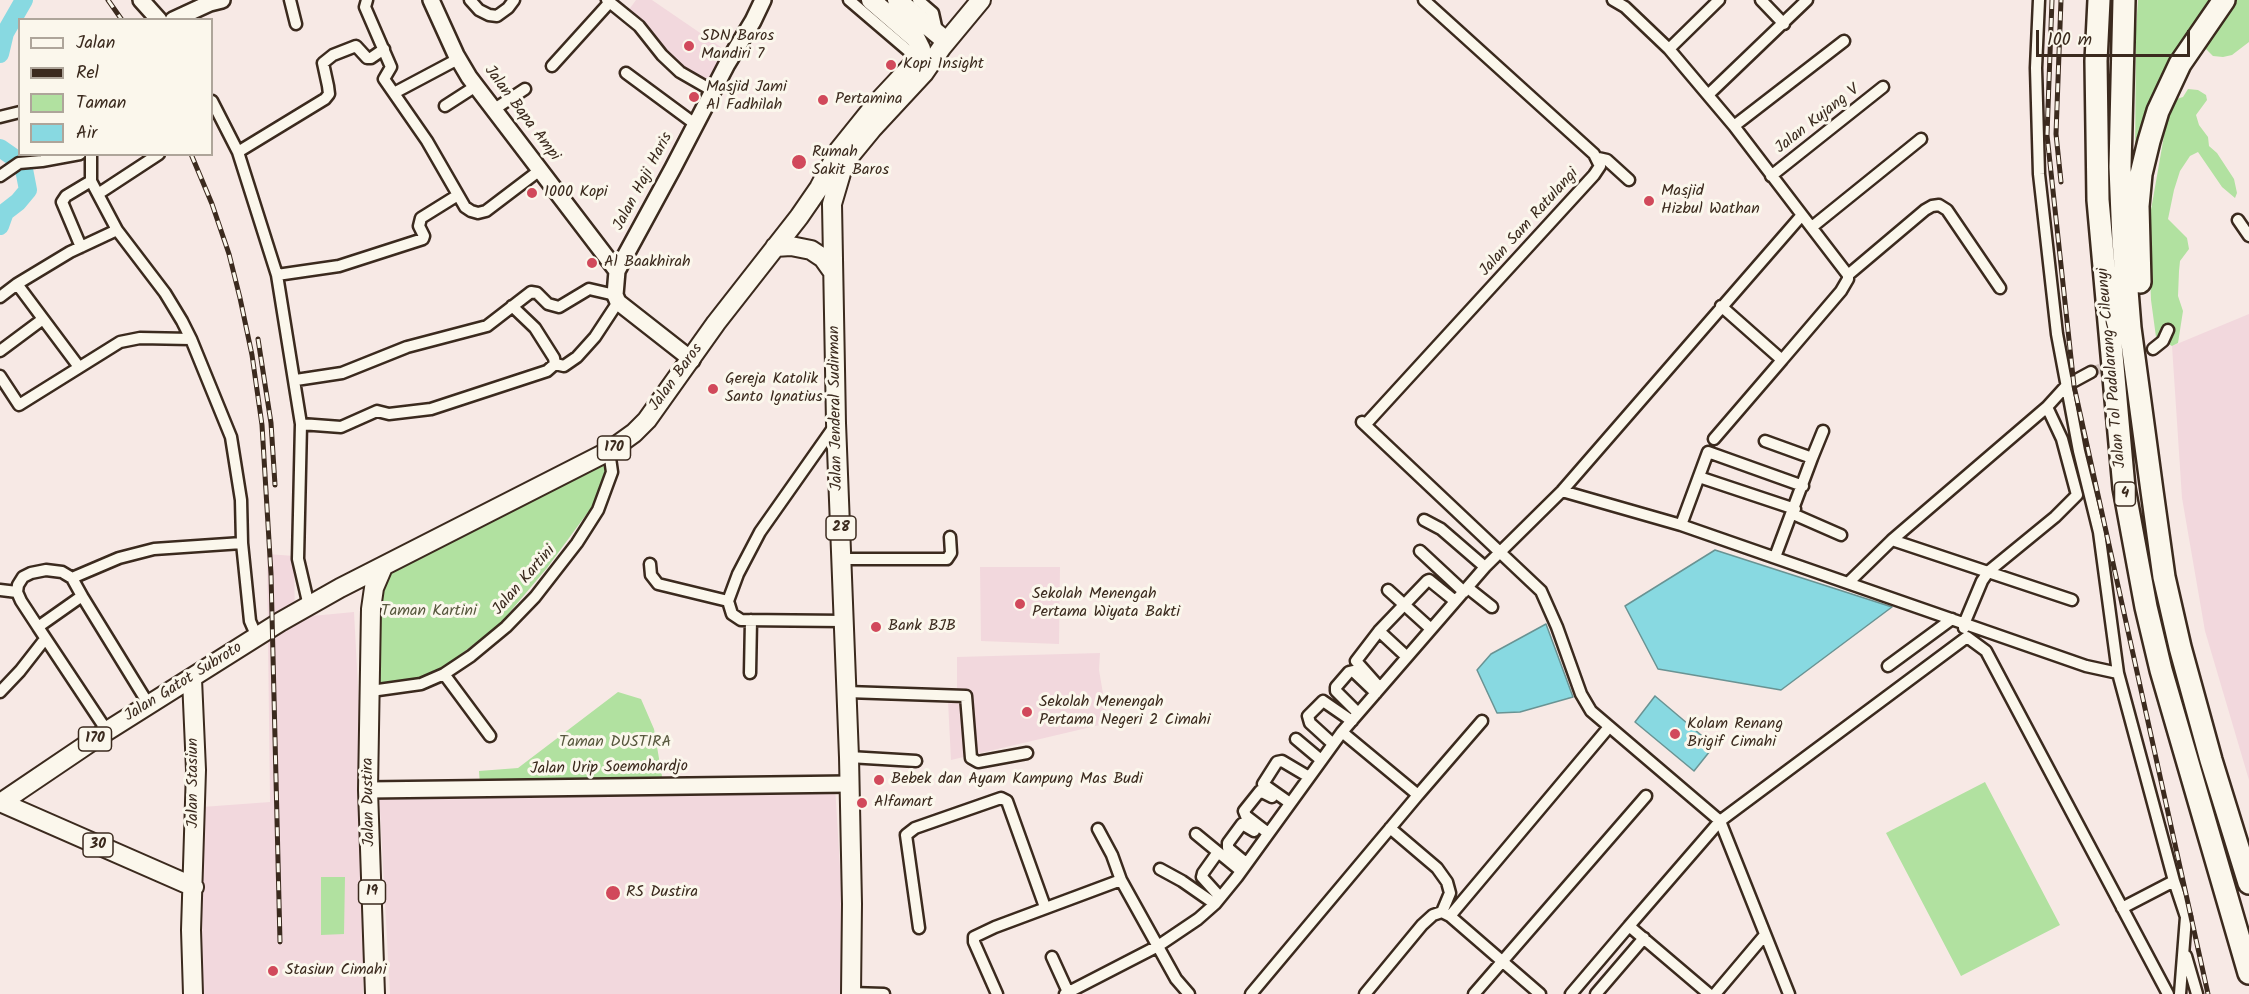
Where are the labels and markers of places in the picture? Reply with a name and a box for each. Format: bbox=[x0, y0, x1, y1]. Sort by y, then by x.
place label: SDN Baros Mandiri 7 bbox=[701, 27, 774, 65]
marker: SDN Baros Mandiri 7 bbox=[682, 39, 696, 53]
place label: Kopi Insight bbox=[903, 55, 984, 75]
marker: Kopi Insight bbox=[884, 58, 898, 72]
place label: Masjid Jami Al Fadhilah bbox=[706, 78, 787, 116]
marker: Masjid Jami Al Fadhilah bbox=[687, 90, 701, 104]
place label: Pertamina bbox=[835, 90, 902, 110]
marker: Pertamina bbox=[816, 93, 830, 107]
place label: Rumah Sakit Baros bbox=[812, 143, 889, 181]
marker: Rumah Sakit Baros bbox=[790, 153, 808, 171]
place label: Masjid Hizbul Wathan bbox=[1661, 182, 1760, 220]
place label: 1000 Kopi bbox=[544, 183, 608, 203]
marker: 1000 Kopi bbox=[525, 186, 539, 200]
marker: Masjid Hizbul Wathan bbox=[1642, 194, 1656, 208]
place label: Al Baakhirah bbox=[604, 253, 691, 273]
marker: Al Baakhirah bbox=[585, 256, 599, 270]
place label: Gereja Katolik Santo Ignatius bbox=[725, 370, 822, 408]
marker: Gereja Katolik Santo Ignatius bbox=[706, 382, 720, 396]
place label: Sekolah Menengah Pertama Wiyata Bakti bbox=[1032, 585, 1180, 623]
marker: Sekolah Menengah Pertama Wiyata Bakti bbox=[1013, 597, 1027, 611]
place label: Bank BJB bbox=[888, 617, 956, 637]
marker: Bank BJB bbox=[869, 620, 883, 634]
place label: Sekolah Menengah Pertama Negeri 2 Cimahi bbox=[1039, 693, 1211, 731]
marker: Sekolah Menengah Pertama Negeri 2 Cimahi bbox=[1020, 705, 1034, 719]
place label: Kolam Renang Brigif Cimahi bbox=[1687, 715, 1783, 753]
marker: Kolam Renang Brigif Cimahi bbox=[1668, 727, 1682, 741]
place label: Bebek dan Ayam Kampung Mas Budi bbox=[891, 770, 1143, 790]
marker: Bebek dan Ayam Kampung Mas Budi bbox=[872, 773, 886, 787]
place label: Alfamart bbox=[874, 793, 933, 813]
marker: Alfamart bbox=[855, 796, 869, 810]
place label: RS Dustira bbox=[626, 883, 698, 903]
marker: RS Dustira bbox=[604, 884, 622, 902]
place label: Stasiun Cimahi bbox=[285, 961, 386, 981]
marker: Stasiun Cimahi bbox=[266, 964, 280, 978]

